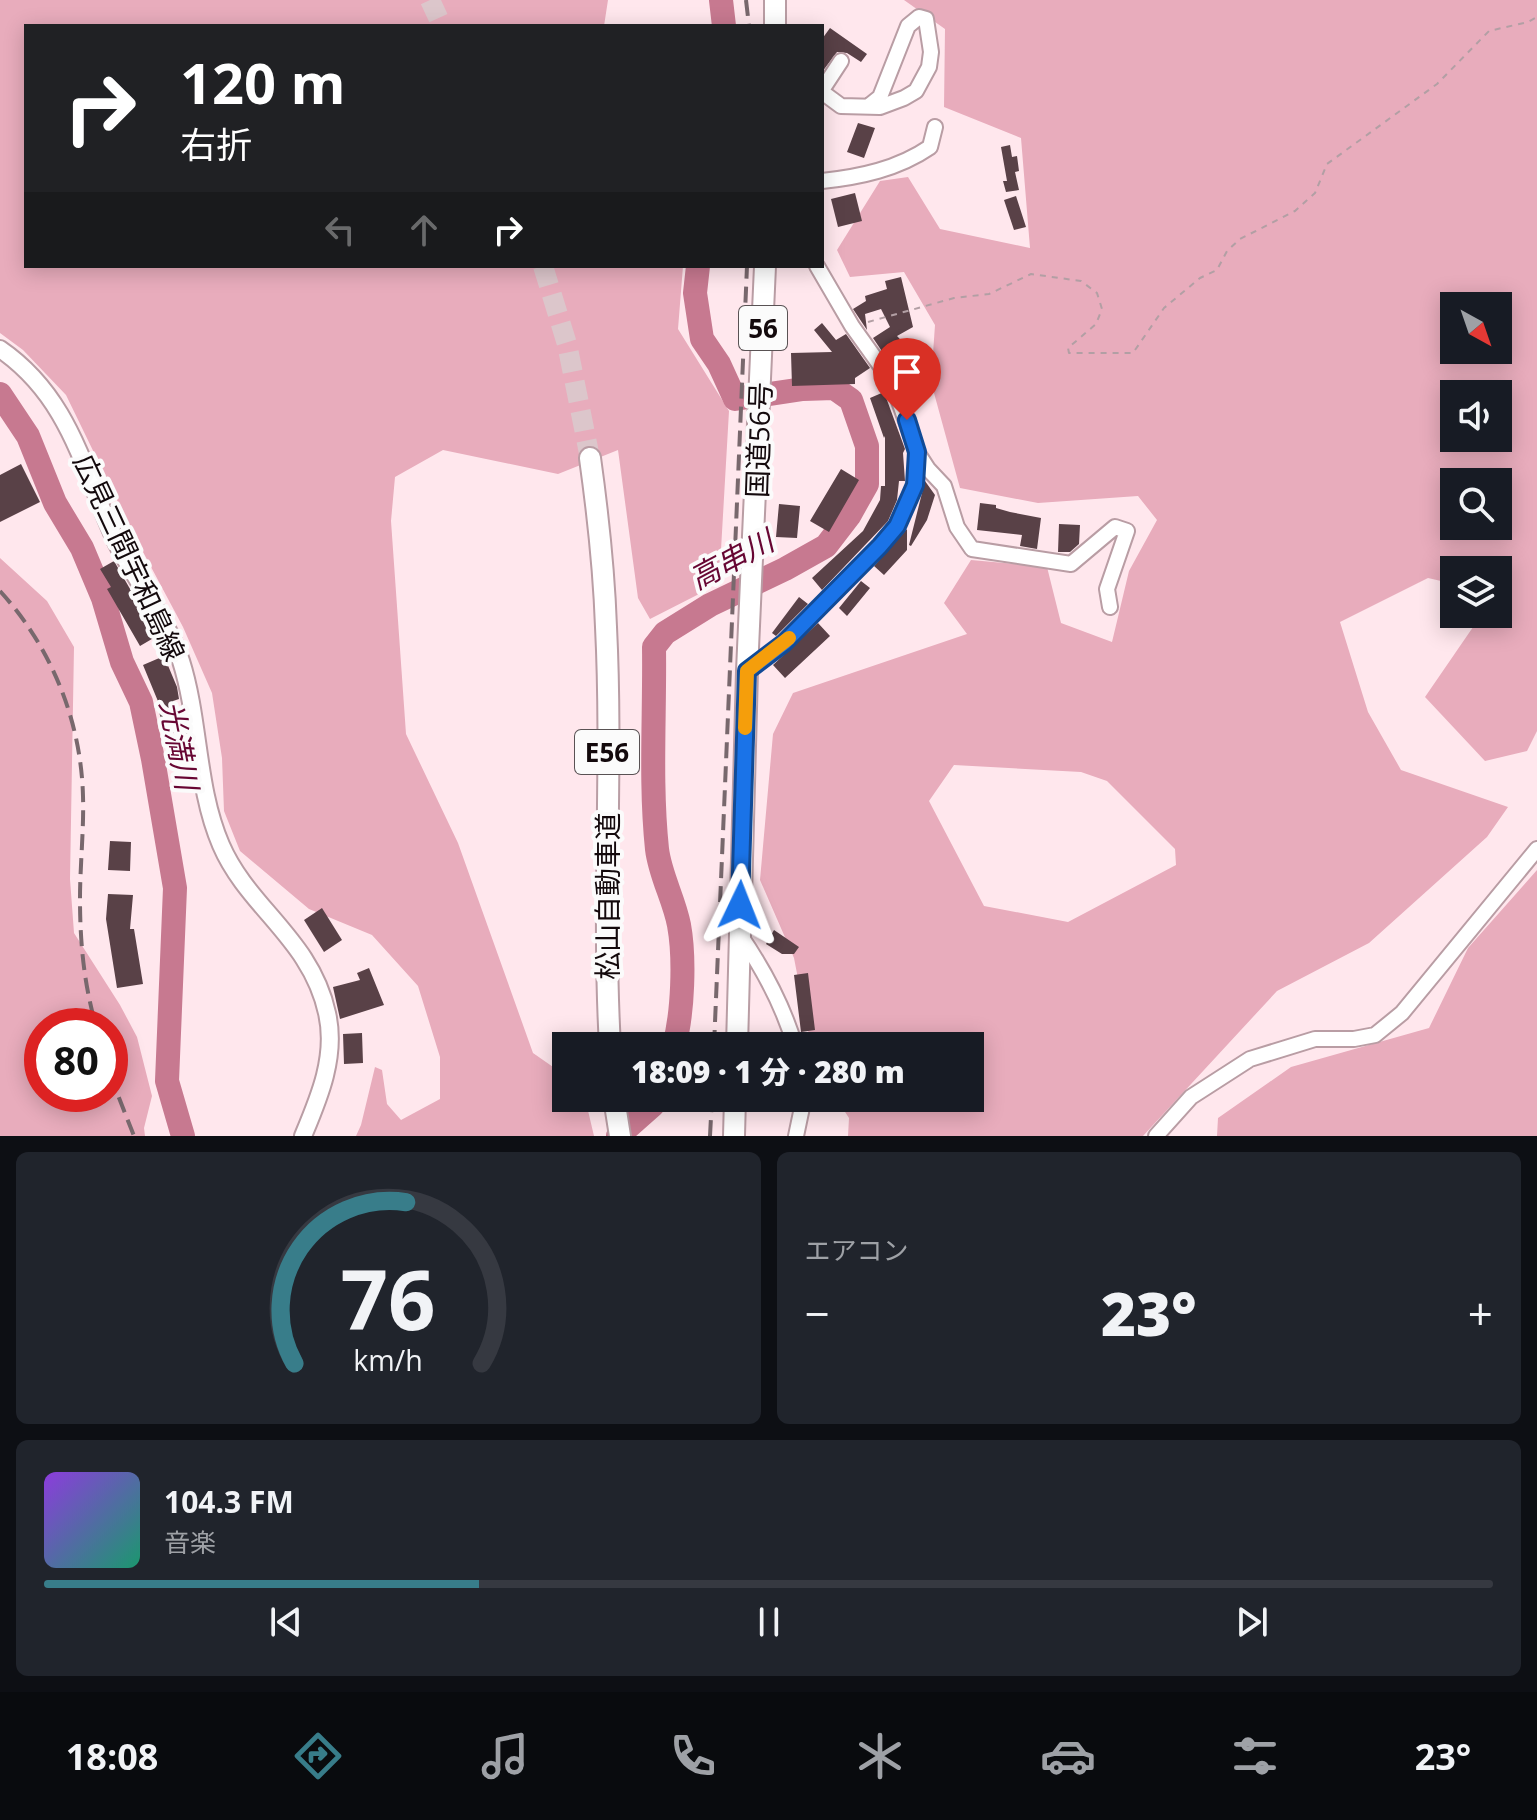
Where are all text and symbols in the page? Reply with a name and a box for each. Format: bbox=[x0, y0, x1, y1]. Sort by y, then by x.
text: 120 m bbox=[180, 44, 346, 120]
icon: right bbox=[48, 56, 152, 160]
text: 右折 bbox=[180, 120, 252, 169]
icon: left bbox=[318, 208, 362, 252]
icon: ahead bbox=[402, 208, 446, 252]
icon: right bbox=[486, 208, 530, 252]
north arrow bbox=[1440, 292, 1512, 364]
map controls bbox=[1440, 292, 1512, 628]
road number: 56 bbox=[739, 306, 787, 350]
pin bbox=[873, 338, 941, 420]
icon: arrive bbox=[885, 350, 929, 394]
button: sound bbox=[1440, 380, 1512, 452]
street label: 国道56号 bbox=[737, 381, 779, 499]
street label: 広見三間宇和島線 bbox=[65, 447, 195, 667]
button: search bbox=[1440, 468, 1512, 540]
water label: 高串川 bbox=[682, 518, 783, 598]
button: layers bbox=[1440, 556, 1512, 628]
water label: 光満川 bbox=[151, 697, 209, 796]
road number: E56 bbox=[575, 730, 639, 774]
street label: 松山自動車道 bbox=[588, 812, 626, 980]
position arrow bbox=[698, 863, 782, 947]
speed limit sign: 80 bbox=[24, 1008, 128, 1112]
text: 18:09 · 1 分 · 280 m bbox=[631, 1051, 905, 1092]
text: エアコン bbox=[805, 1232, 909, 1268]
text: 76 bbox=[341, 1241, 436, 1354]
text: 23° bbox=[1101, 1272, 1197, 1354]
text: − bbox=[805, 1283, 830, 1343]
text: + bbox=[1468, 1283, 1493, 1343]
text: km/h bbox=[354, 1340, 423, 1379]
text: 104.3 FM bbox=[164, 1481, 294, 1522]
text: 音楽 bbox=[164, 1524, 216, 1560]
icon: previous bbox=[264, 1600, 308, 1644]
icon: pause bbox=[747, 1600, 791, 1644]
icon: next bbox=[1230, 1600, 1274, 1644]
icon: directions bbox=[290, 1728, 346, 1784]
icon: music bbox=[477, 1728, 533, 1784]
icon: phone bbox=[665, 1728, 721, 1784]
icon: climate bbox=[852, 1728, 908, 1784]
icon: car bbox=[1040, 1728, 1096, 1784]
icon: filters bbox=[1227, 1728, 1283, 1784]
text: 18:08 bbox=[66, 1732, 158, 1781]
text: 23° bbox=[1415, 1732, 1471, 1781]

